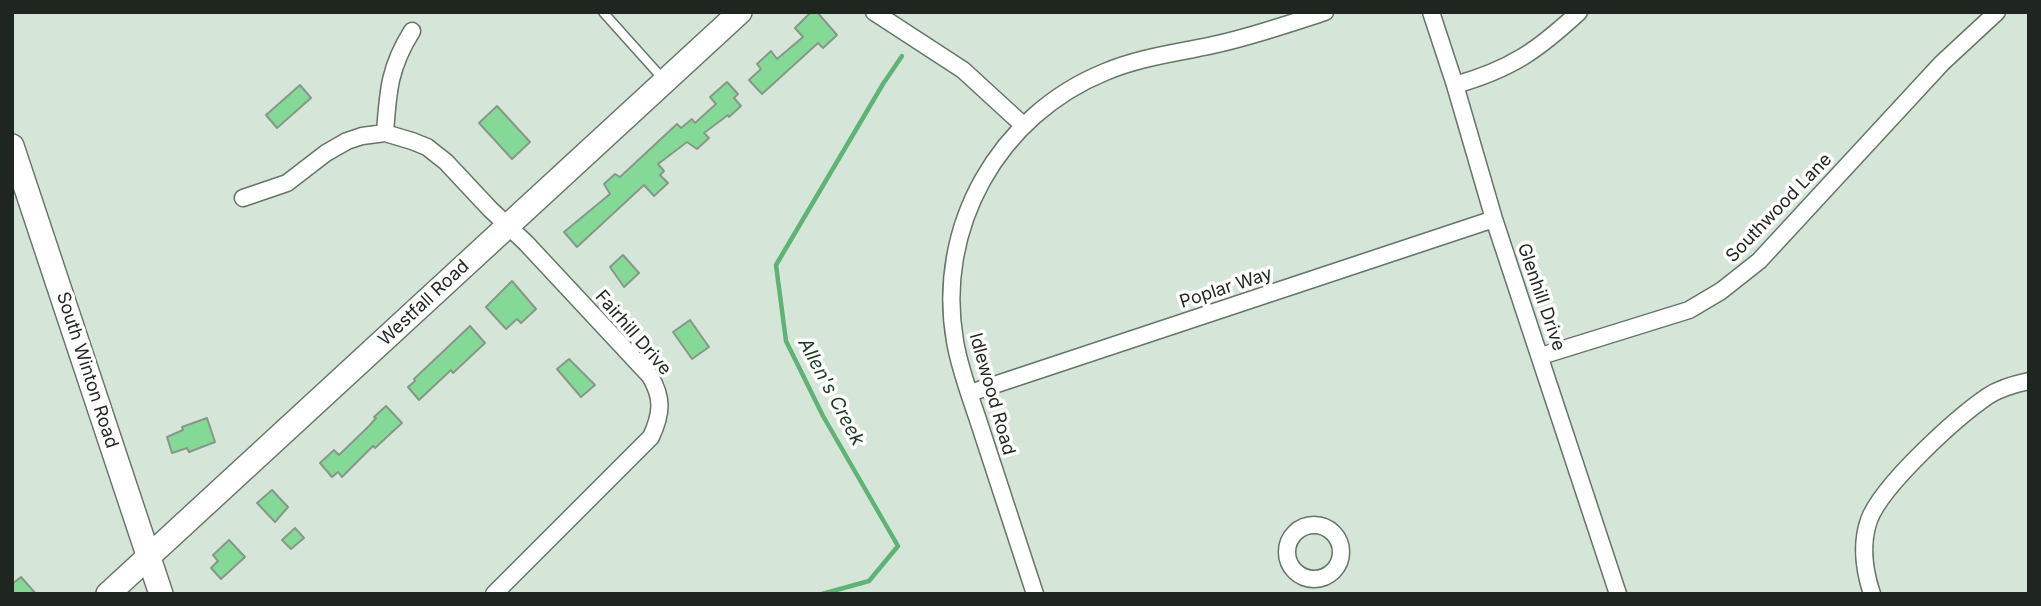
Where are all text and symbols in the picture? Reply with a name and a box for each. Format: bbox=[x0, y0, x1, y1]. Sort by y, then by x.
street label: Southwood Lane bbox=[1722, 149, 1836, 267]
street label: Glenhill Drive bbox=[1512, 240, 1570, 354]
street label: Westfall Road bbox=[374, 256, 474, 350]
street label: Poplar Way bbox=[1177, 263, 1275, 313]
street label: Fairhill Drive bbox=[590, 286, 676, 380]
street label: South Winton Road bbox=[52, 289, 122, 451]
street label: Idlewood Road bbox=[964, 331, 1020, 457]
water label: Allen's Creek bbox=[793, 334, 869, 450]

